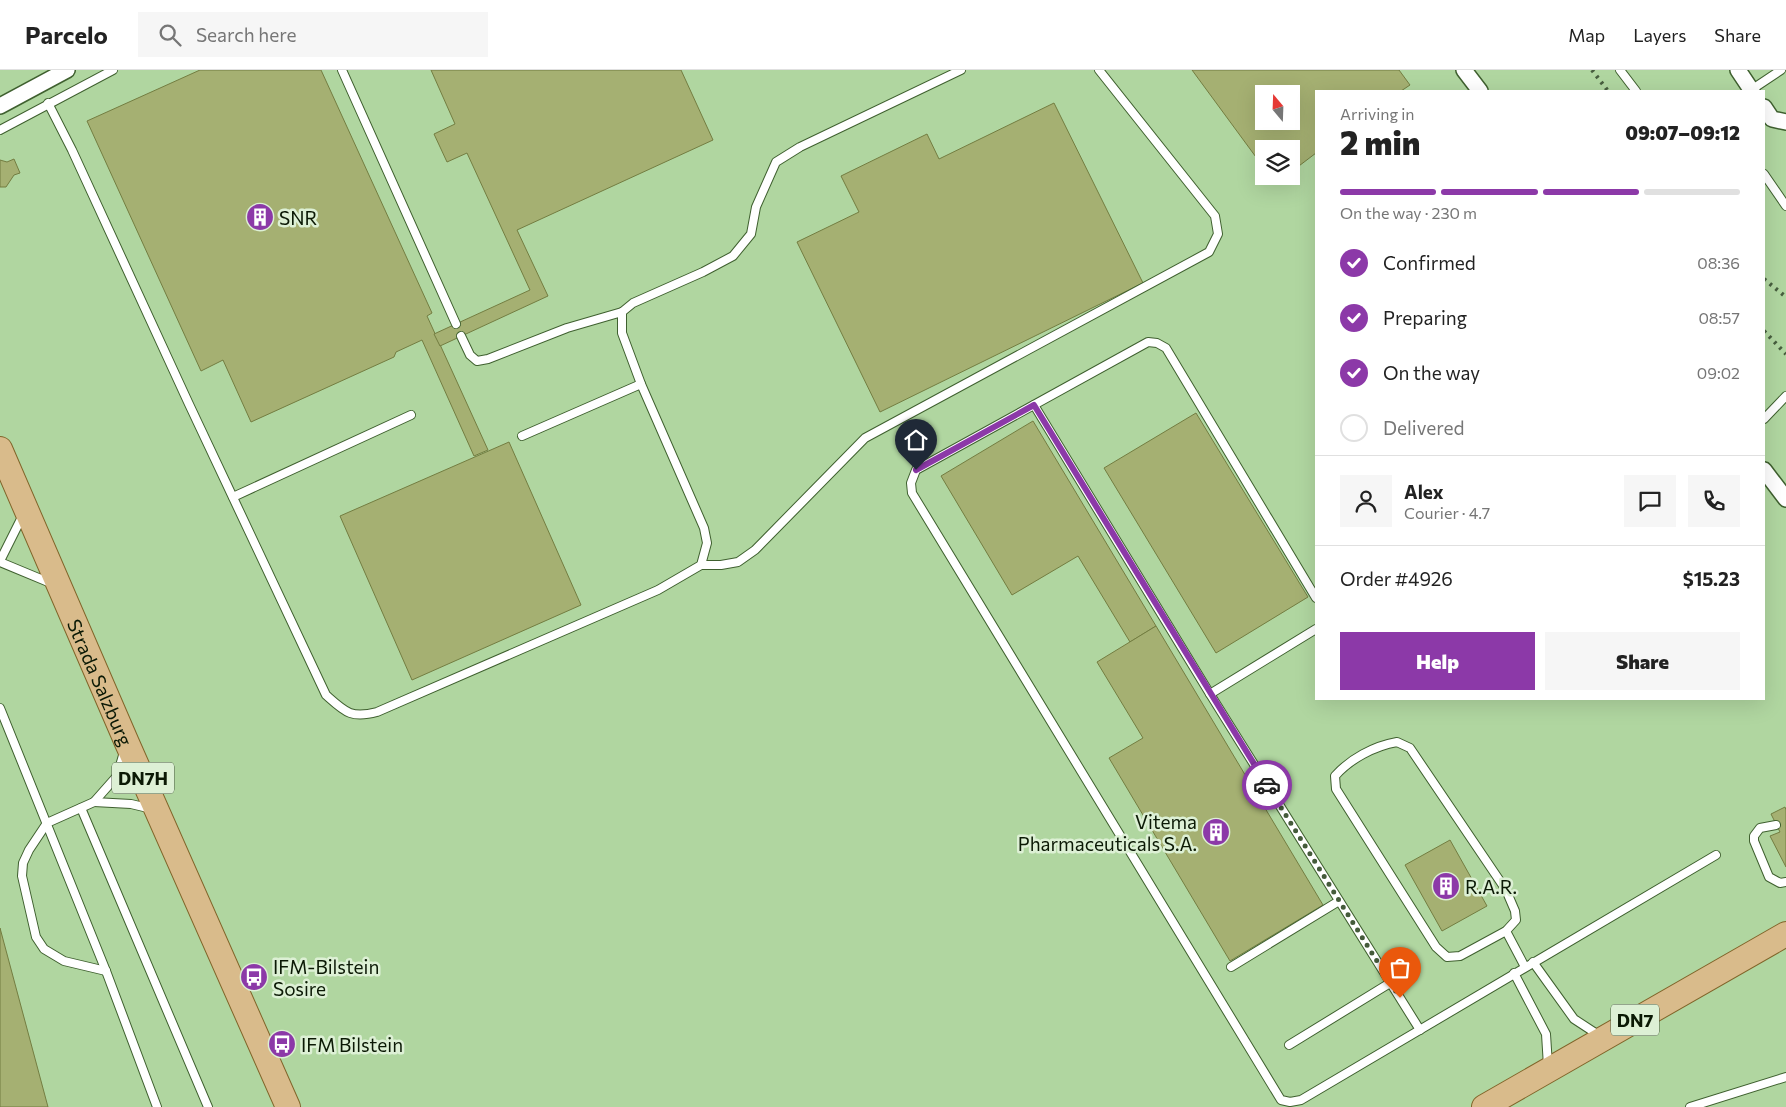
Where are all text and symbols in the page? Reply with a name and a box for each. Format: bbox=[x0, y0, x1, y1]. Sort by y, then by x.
search box bbox=[138, 12, 488, 57]
text: Parcelo bbox=[25, 20, 108, 49]
icon: search bbox=[156, 21, 184, 49]
text: Search here bbox=[196, 23, 296, 46]
text: Map bbox=[1568, 24, 1605, 46]
text: Layers bbox=[1633, 24, 1686, 46]
text: Share bbox=[1714, 24, 1761, 46]
north arrow bbox=[1255, 85, 1300, 130]
map controls bbox=[1255, 85, 1300, 185]
text: Arriving in bbox=[1340, 104, 1414, 123]
text: 09:07–09:12 bbox=[1625, 121, 1740, 144]
text: 2 min bbox=[1340, 122, 1420, 162]
button: layers bbox=[1255, 140, 1300, 185]
building icon: SNR bbox=[245, 202, 275, 232]
text: On the way · 230 m bbox=[1340, 203, 1477, 222]
place label: SNR bbox=[279, 206, 317, 229]
icon: check bbox=[1340, 249, 1368, 277]
text: Confirmed bbox=[1383, 251, 1476, 274]
text: 08:36 bbox=[1697, 253, 1740, 272]
icon: check bbox=[1340, 304, 1368, 332]
text: Preparing bbox=[1383, 306, 1467, 329]
text: 08:57 bbox=[1698, 308, 1740, 327]
icon: check bbox=[1340, 359, 1368, 387]
text: On the way bbox=[1383, 361, 1480, 384]
text: 09:02 bbox=[1697, 363, 1740, 382]
text: Delivered bbox=[1383, 416, 1464, 439]
pin bbox=[895, 419, 937, 470]
icon: home bbox=[902, 426, 930, 454]
button: person bbox=[1340, 475, 1392, 527]
button: chat bbox=[1624, 475, 1676, 527]
button: phone bbox=[1688, 475, 1740, 527]
text: Alex bbox=[1404, 480, 1444, 503]
text: Courier · 4.7 bbox=[1404, 503, 1490, 522]
text: Order #4926 bbox=[1340, 567, 1453, 590]
text: $15.23 bbox=[1683, 567, 1740, 590]
street label: Strada Salzburg bbox=[63, 615, 138, 749]
button: Help bbox=[1340, 632, 1535, 690]
button: Share bbox=[1545, 632, 1740, 690]
courier bbox=[1242, 760, 1292, 810]
road number: DN7H bbox=[112, 762, 174, 794]
icon: car bbox=[1253, 771, 1281, 799]
place label: Vitema Pharmaceuticals S.A. bbox=[1018, 810, 1197, 855]
building icon: Vitema Pharmaceuticals S.A. bbox=[1201, 817, 1231, 847]
building icon: R.A.R. bbox=[1431, 871, 1461, 901]
place label: R.A.R. bbox=[1465, 875, 1517, 898]
pin bbox=[1379, 947, 1421, 998]
icon: bag bbox=[1386, 954, 1414, 982]
place label: IFM-Bilstein Sosire bbox=[273, 955, 379, 1000]
bus stop icon: IFM-Bilstein Sosire bbox=[239, 962, 269, 992]
road number: DN7 bbox=[1611, 1004, 1659, 1036]
bus stop icon: IFM Bilstein bbox=[267, 1029, 297, 1059]
place label: IFM Bilstein bbox=[301, 1033, 403, 1056]

